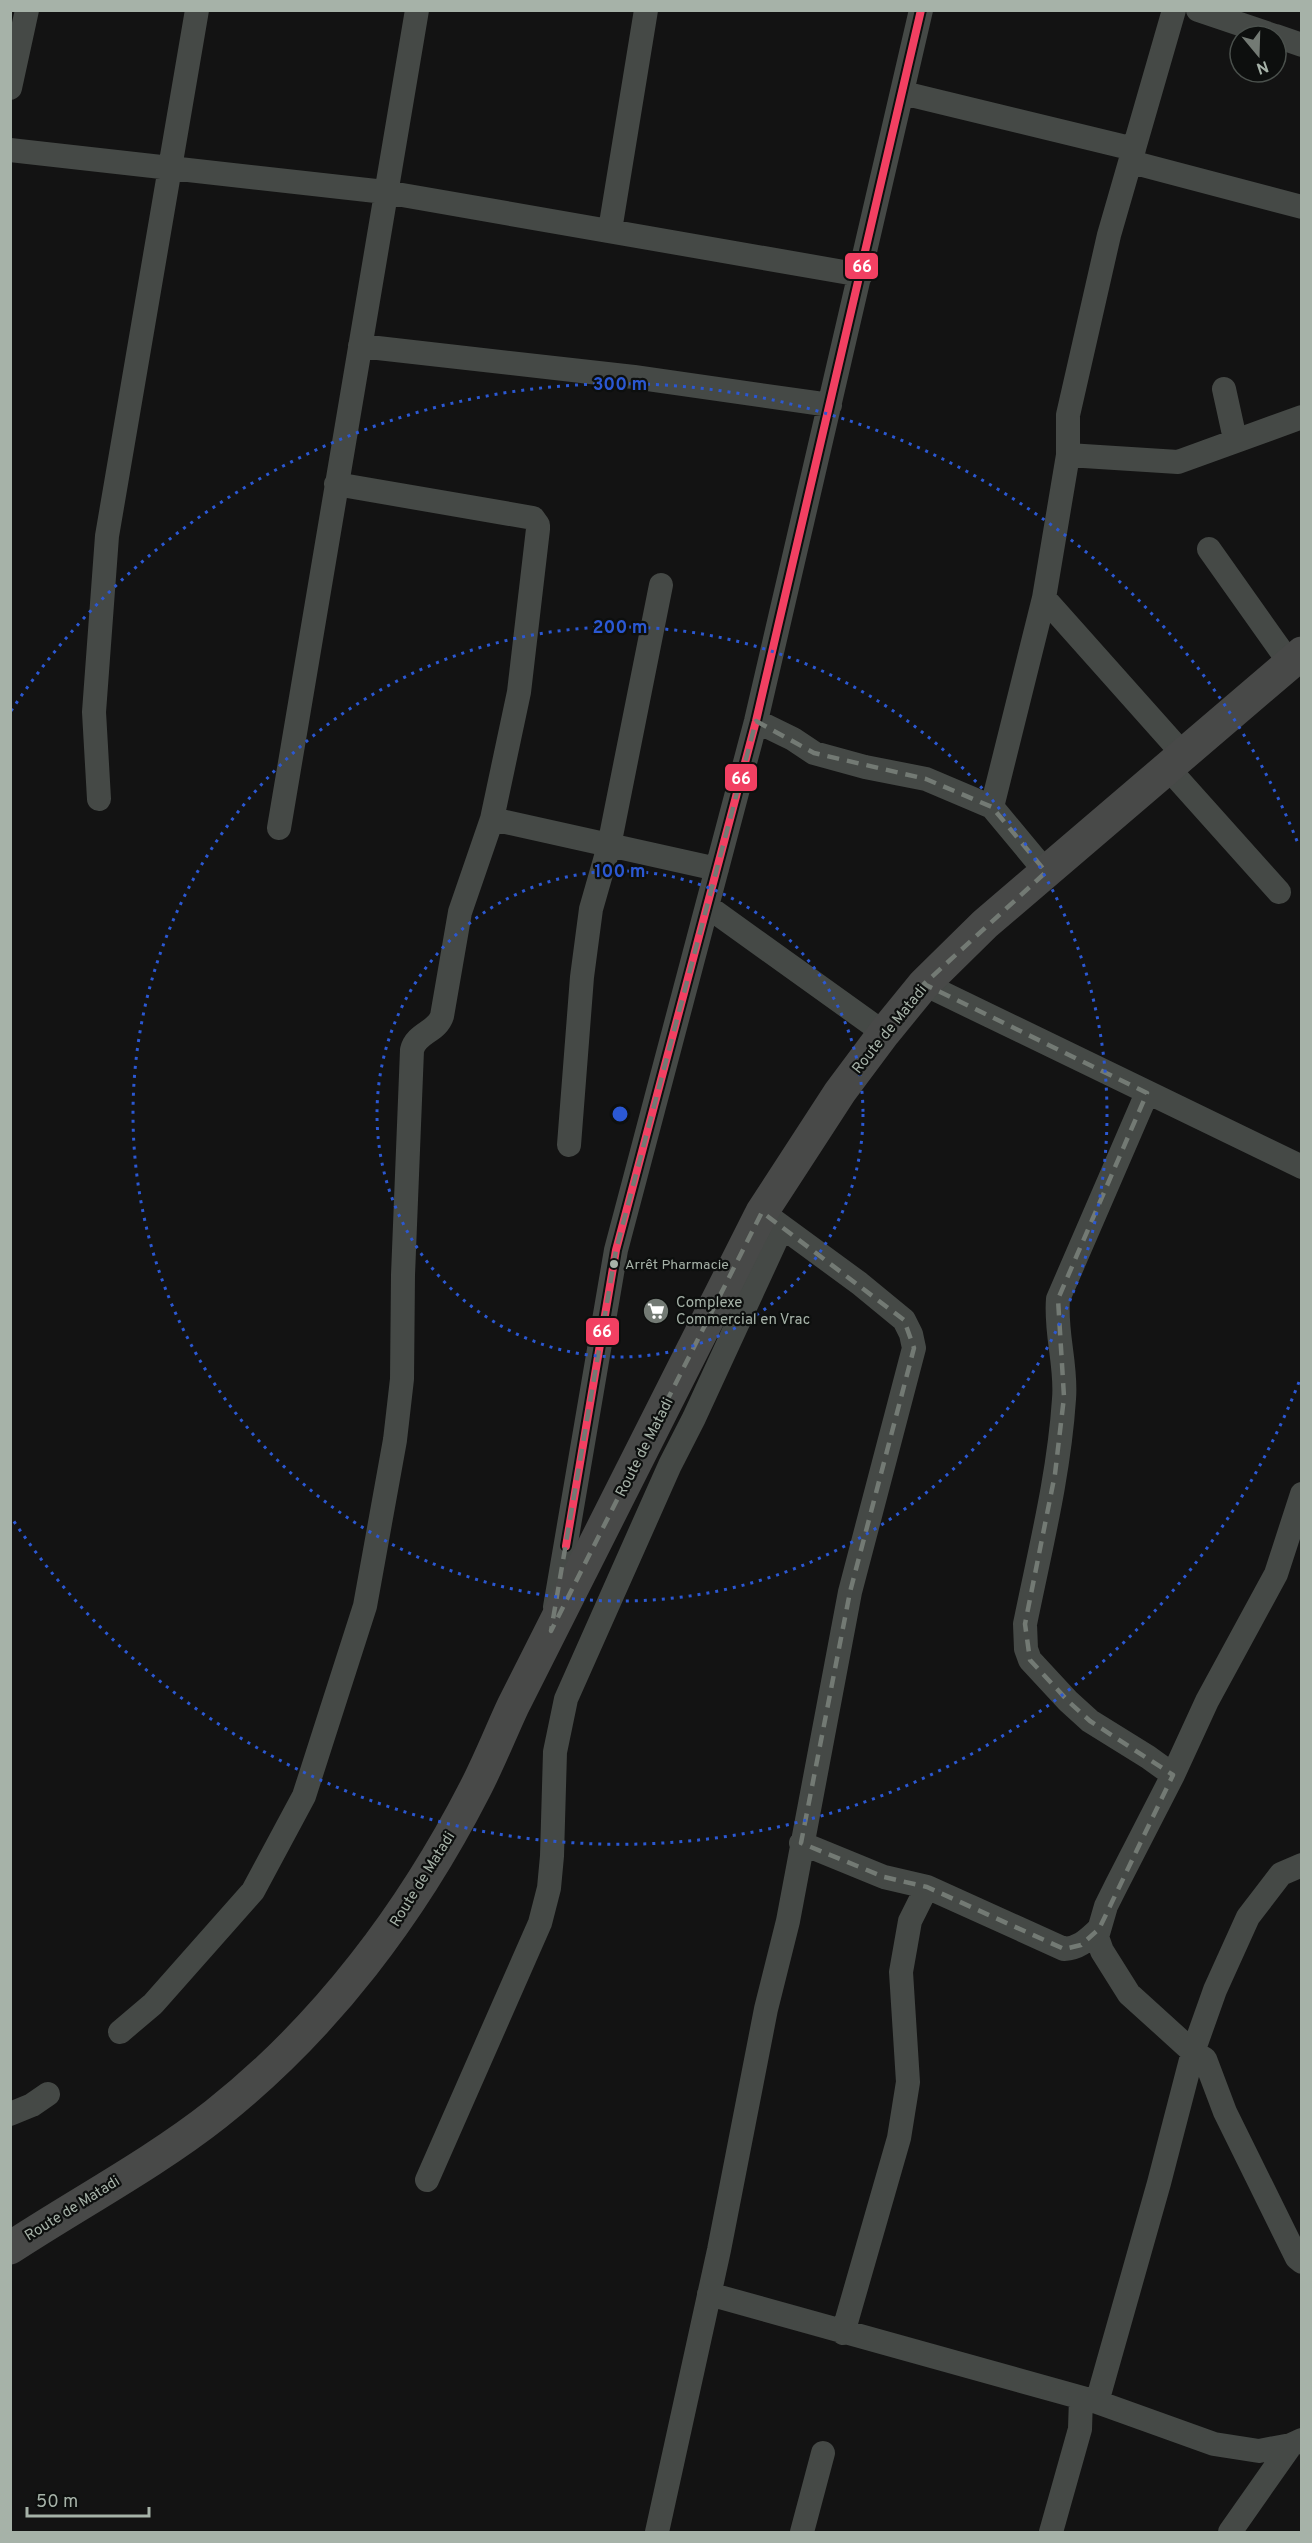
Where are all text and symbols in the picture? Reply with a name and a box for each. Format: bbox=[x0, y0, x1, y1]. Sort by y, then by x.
north arrow bbox=[1228, 24, 1288, 84]
text: N bbox=[1254, 55, 1271, 78]
line badge: 66 bbox=[844, 252, 879, 280]
text: 66 bbox=[852, 258, 872, 278]
text: 300 m bbox=[593, 374, 647, 397]
text: 200 m bbox=[592, 617, 648, 640]
line badge: 66 bbox=[724, 763, 758, 792]
text: 66 bbox=[731, 770, 751, 790]
text: 100 m bbox=[594, 861, 646, 884]
street label: Route de Matadi bbox=[849, 982, 932, 1078]
centre of rings bbox=[610, 1104, 630, 1124]
place label: Arrêt Pharmacie bbox=[625, 1257, 729, 1274]
marker: Arrêt Pharmacie bbox=[608, 1258, 620, 1270]
place label: Complexe Commercial en Vrac bbox=[676, 1294, 810, 1330]
supermarket icon: Complexe Commercial en Vrac bbox=[641, 1296, 671, 1326]
line badge: 66 bbox=[585, 1317, 620, 1346]
text: 66 bbox=[592, 1323, 612, 1343]
street label: Route de Matadi bbox=[612, 1395, 678, 1500]
street label: Route de Matadi bbox=[386, 1829, 460, 1931]
street label: Route de Matadi bbox=[22, 2172, 124, 2246]
scale bar bbox=[27, 2480, 148, 2518]
text: 50 m bbox=[36, 2491, 78, 2514]

